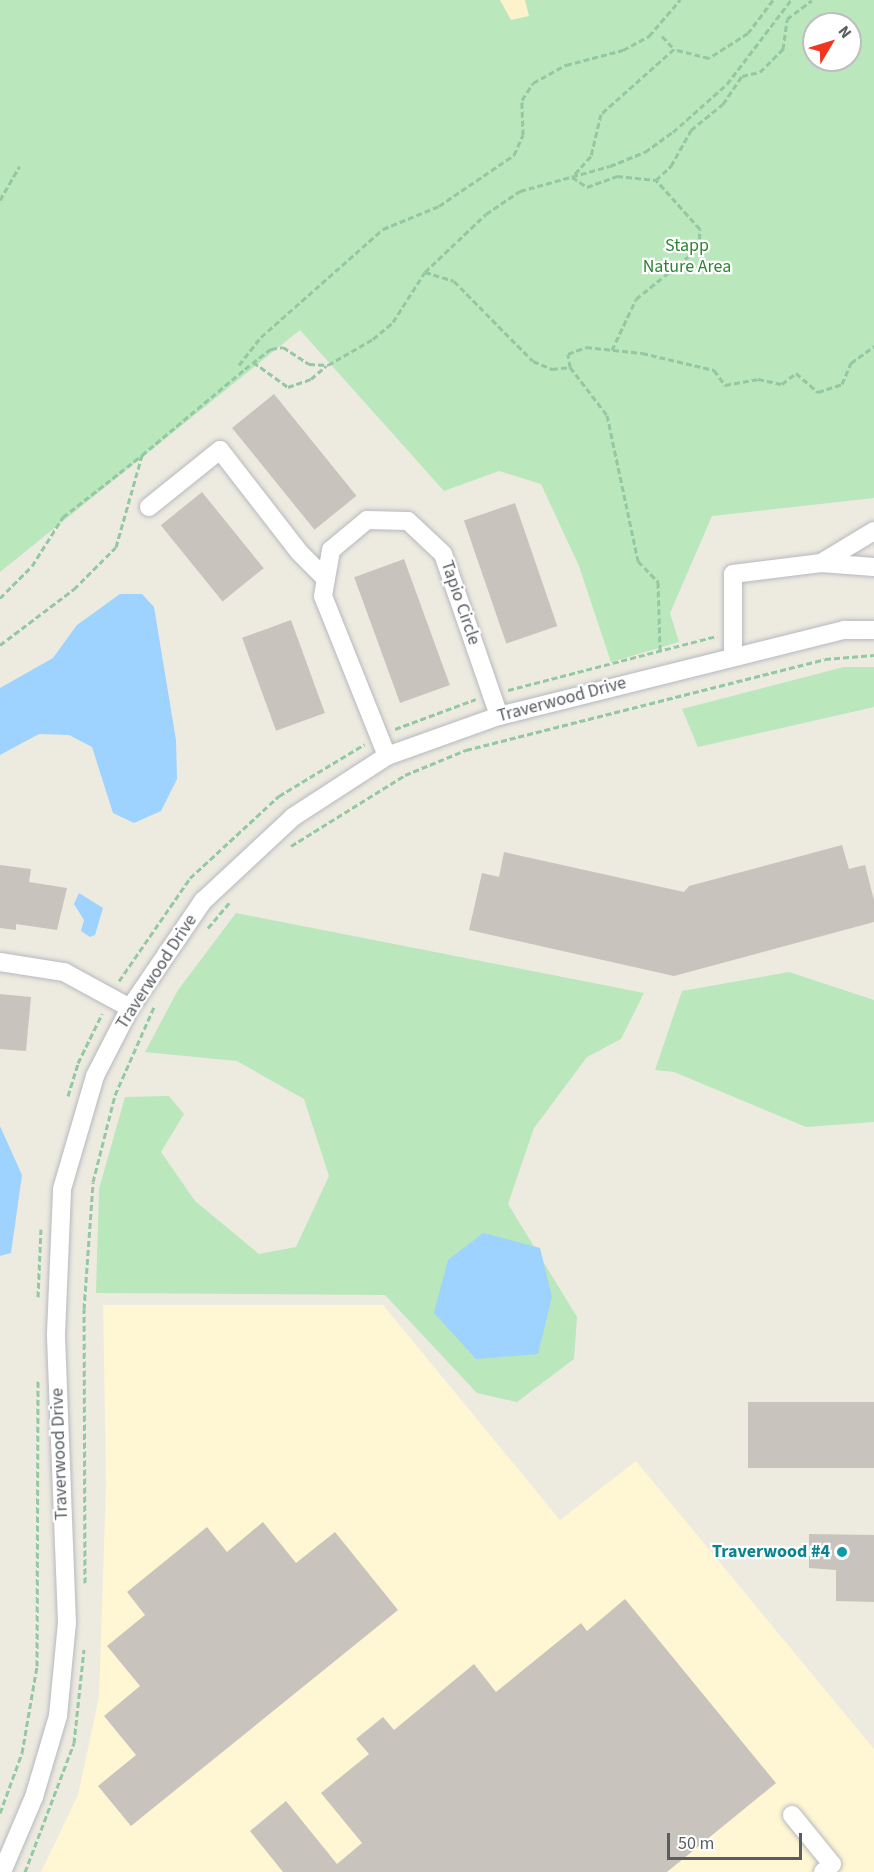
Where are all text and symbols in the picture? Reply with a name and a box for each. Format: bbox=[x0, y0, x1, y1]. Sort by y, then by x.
north arrow bbox=[802, 12, 862, 72]
text: N bbox=[833, 21, 857, 43]
park label: Stapp Nature Area bbox=[643, 236, 731, 278]
street label: Tapio Circle bbox=[436, 558, 484, 648]
street label: Traverwood Drive bbox=[495, 672, 629, 728]
street label: Traverwood Drive bbox=[112, 911, 202, 1033]
street label: Traverwood Drive bbox=[47, 1387, 73, 1521]
place label: Traverwood #4 bbox=[712, 1541, 830, 1563]
marker: Traverwood #4 bbox=[835, 1545, 849, 1559]
scale bar bbox=[670, 1821, 805, 1859]
text: 50 m bbox=[678, 1831, 714, 1856]

